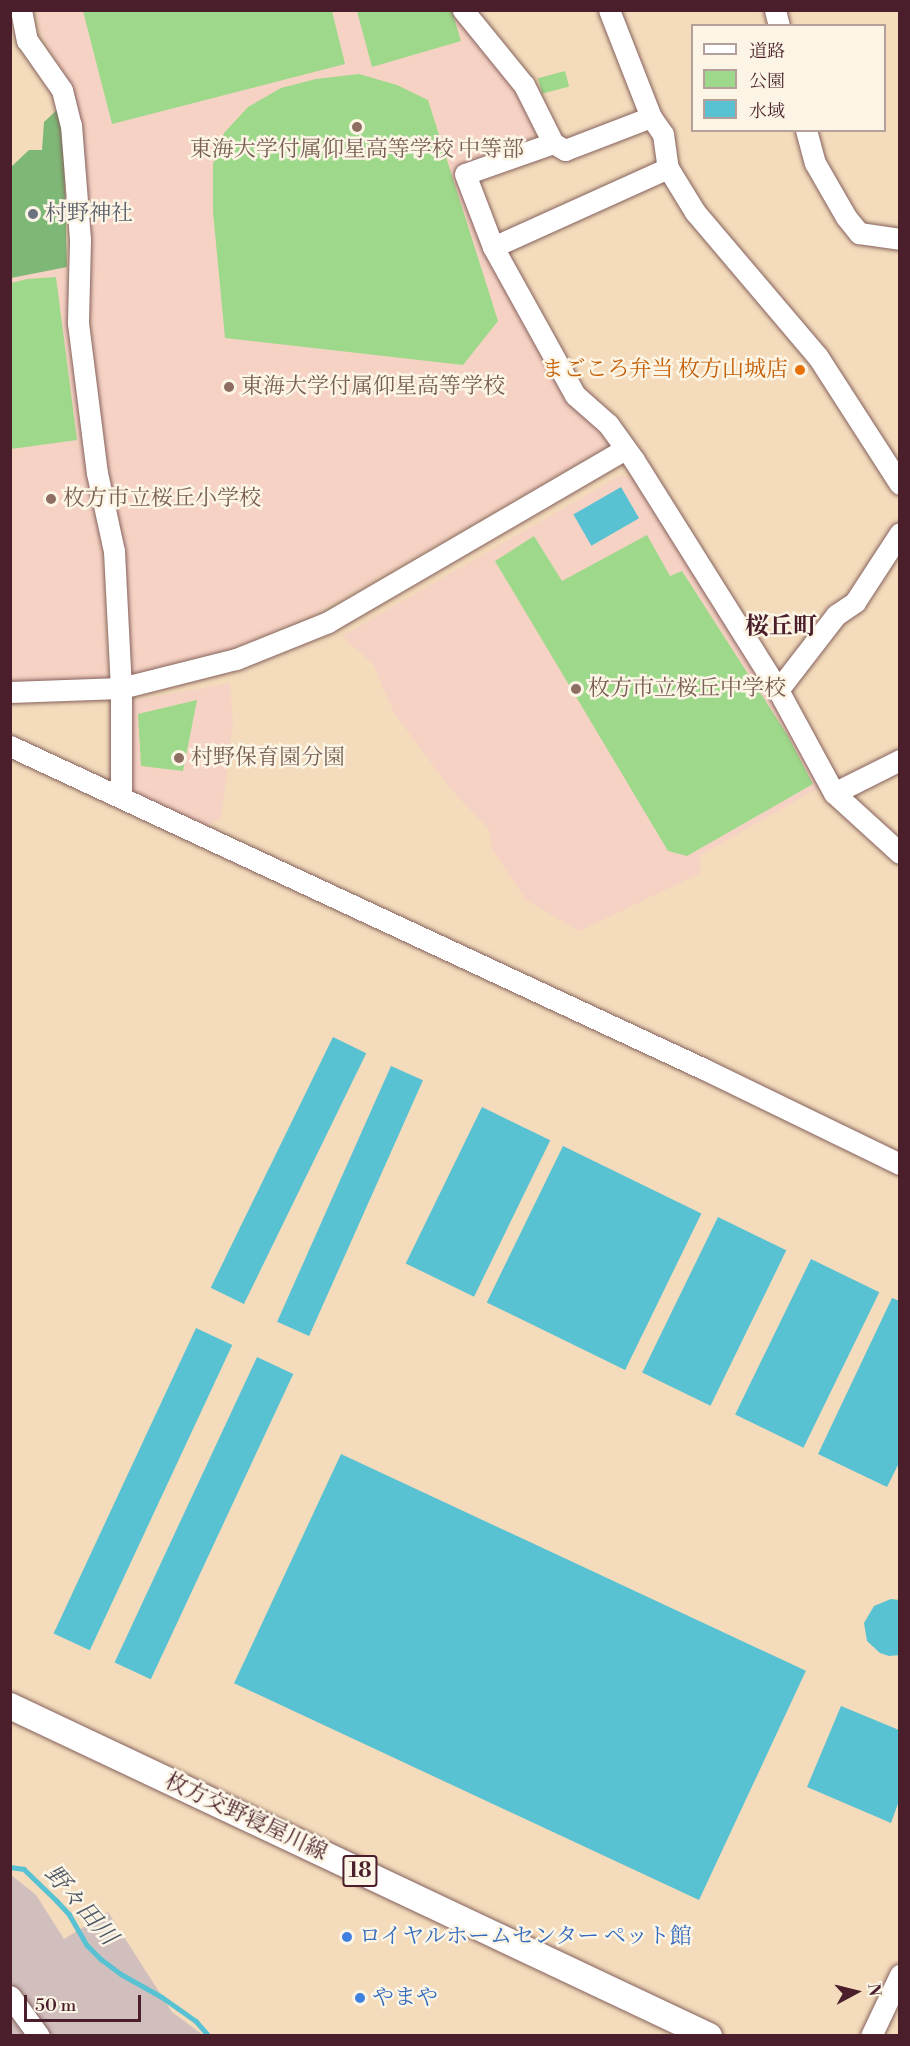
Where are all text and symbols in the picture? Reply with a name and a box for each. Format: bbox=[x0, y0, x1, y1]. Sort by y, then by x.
legend bbox=[691, 24, 886, 132]
text: 道路 bbox=[749, 40, 785, 63]
text: 公園 bbox=[749, 70, 785, 93]
text: 水域 bbox=[749, 100, 785, 123]
marker: 東海大学付属仰星高等学校 中等部 bbox=[350, 120, 364, 134]
place label: 東海大学付属仰星高等学校 中等部 bbox=[190, 137, 524, 163]
place label: 村野神社 bbox=[45, 201, 133, 227]
marker: 村野神社 bbox=[26, 207, 40, 221]
place label: まごころ弁当 枚方山城店 bbox=[541, 357, 788, 383]
marker: まごころ弁当 枚方山城店 bbox=[793, 363, 807, 377]
place label: 東海大学付属仰星高等学校 bbox=[241, 374, 505, 400]
marker: 東海大学付属仰星高等学校 bbox=[222, 380, 236, 394]
place label: 枚方市立桜丘小学校 bbox=[63, 486, 261, 512]
marker: 枚方市立桜丘小学校 bbox=[44, 492, 58, 506]
district label: 桜丘町 bbox=[745, 614, 817, 642]
place label: 枚方市立桜丘中学校 bbox=[588, 676, 786, 702]
marker: 枚方市立桜丘中学校 bbox=[569, 682, 583, 696]
place label: 村野保育園分園 bbox=[191, 745, 345, 771]
marker: 村野保育園分園 bbox=[172, 751, 186, 765]
street label: 枚方交野寝屋川線 bbox=[161, 1768, 331, 1866]
road number: 18 bbox=[342, 1853, 378, 1889]
water label: 野々田川 bbox=[38, 1860, 122, 1952]
place label: ロイヤルホームセンター ペット館 bbox=[359, 1924, 694, 1950]
marker: ロイヤルホームセンター ペット館 bbox=[340, 1930, 354, 1944]
north arrow bbox=[826, 1962, 886, 2022]
text: N bbox=[863, 1982, 885, 1997]
scale bar bbox=[27, 1983, 144, 2021]
place label: やまや bbox=[372, 1985, 438, 2011]
marker: やまや bbox=[353, 1991, 367, 2005]
text: 50 m bbox=[35, 1994, 76, 2017]

